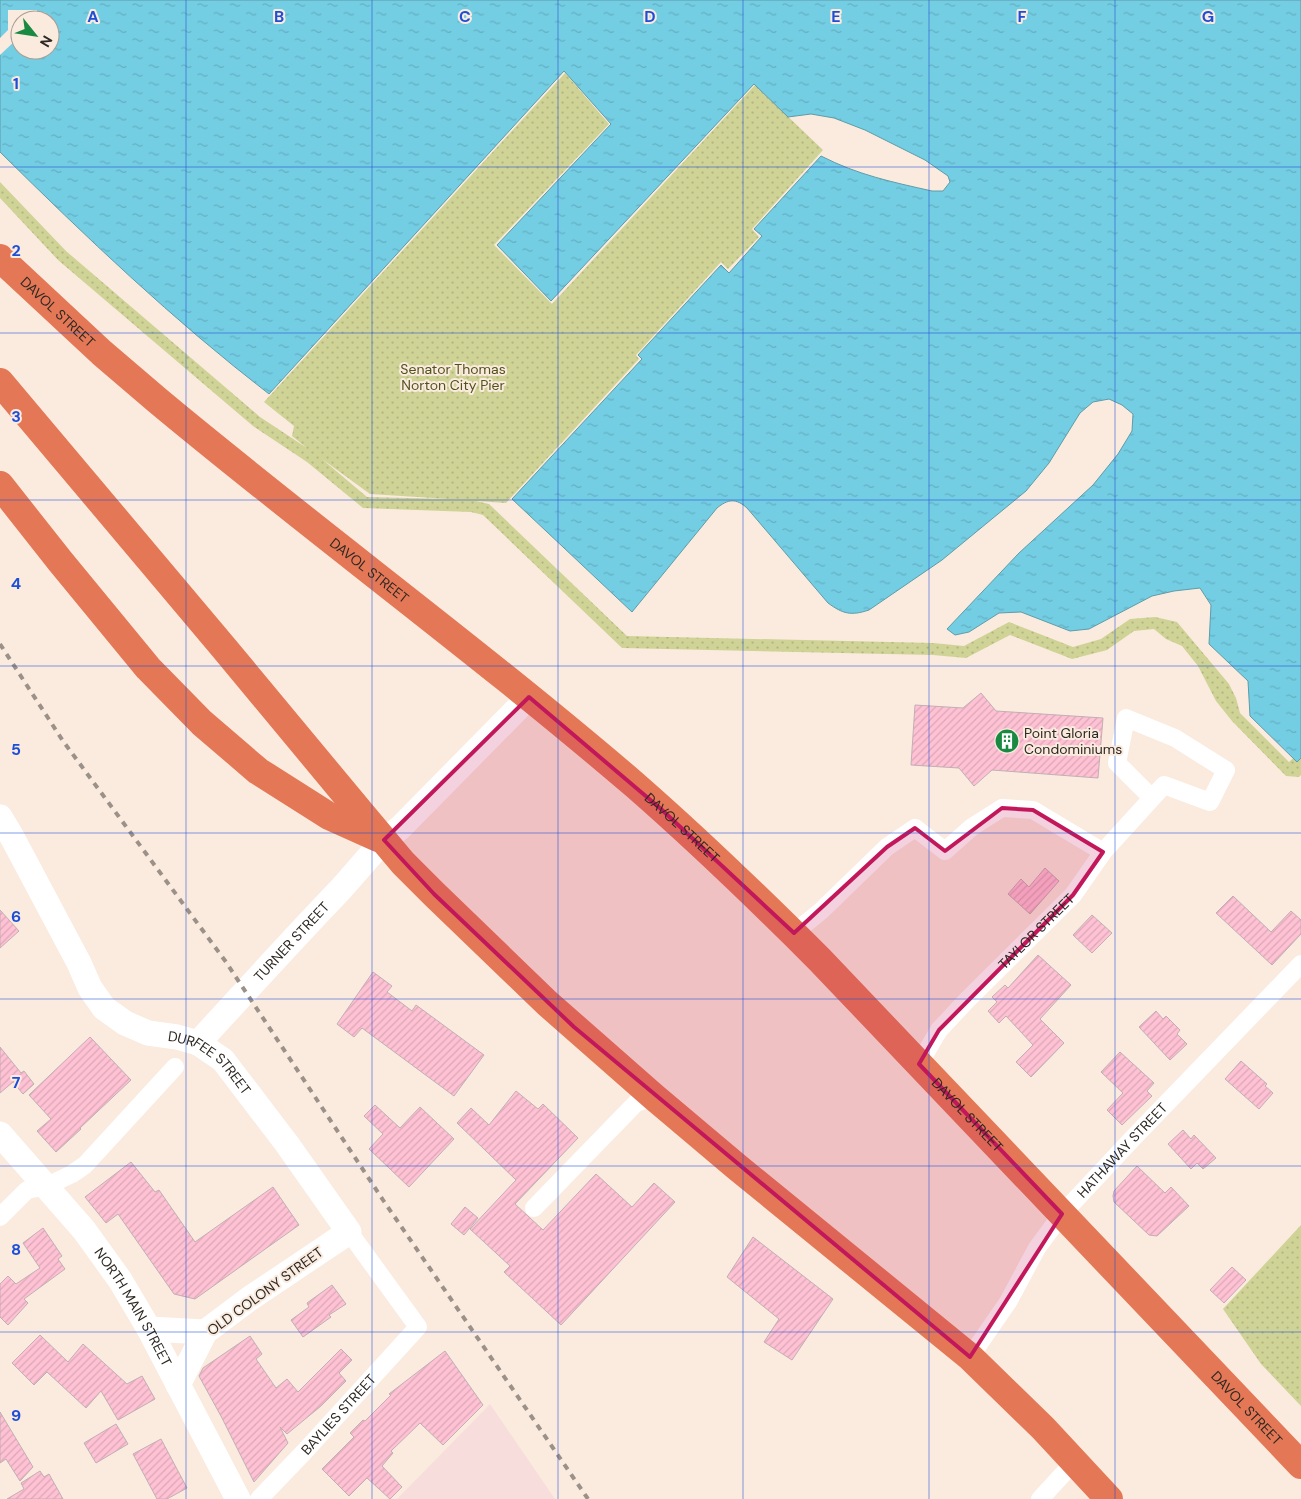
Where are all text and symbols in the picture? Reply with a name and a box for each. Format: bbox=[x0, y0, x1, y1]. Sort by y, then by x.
text: A bbox=[87, 6, 99, 27]
text: B bbox=[274, 6, 284, 27]
text: C bbox=[459, 6, 471, 27]
text: D bbox=[644, 6, 656, 27]
text: E bbox=[831, 6, 841, 27]
text: F bbox=[1018, 6, 1027, 27]
text: G bbox=[1202, 6, 1214, 27]
north arrow bbox=[10, 10, 60, 60]
text: N bbox=[36, 33, 57, 50]
text: 1 bbox=[13, 73, 19, 94]
text: 2 bbox=[11, 240, 21, 261]
street label: DAVOL STREET bbox=[17, 273, 99, 351]
park label: Senator Thomas Norton City Pier bbox=[400, 360, 506, 394]
text: 3 bbox=[11, 406, 21, 427]
street label: DAVOL STREET bbox=[326, 534, 413, 607]
text: 4 bbox=[11, 573, 21, 594]
place label: Point Gloria Condominiums bbox=[1024, 724, 1122, 758]
building icon: Point Gloria Condominiums bbox=[994, 728, 1020, 754]
text: 5 bbox=[11, 739, 21, 760]
street label: DAVOL STREET bbox=[641, 789, 724, 867]
street label: TAYLOR STREET bbox=[994, 890, 1078, 973]
street label: TURNER STREET bbox=[250, 898, 333, 985]
text: 6 bbox=[11, 906, 21, 927]
street label: DURFEE STREET bbox=[167, 1027, 255, 1098]
text: 7 bbox=[12, 1072, 21, 1093]
street label: DAVOL STREET bbox=[928, 1074, 1007, 1156]
street label: HATHAWAY STREET bbox=[1073, 1099, 1171, 1201]
text: 8 bbox=[11, 1239, 21, 1260]
street label: OLD COLONY STREET bbox=[203, 1243, 327, 1339]
street label: NORTH MAIN STREET bbox=[91, 1244, 176, 1369]
street label: DAVOL STREET bbox=[1207, 1367, 1286, 1449]
street label: BAYLIES STREET bbox=[297, 1370, 380, 1458]
text: 9 bbox=[11, 1405, 21, 1426]

